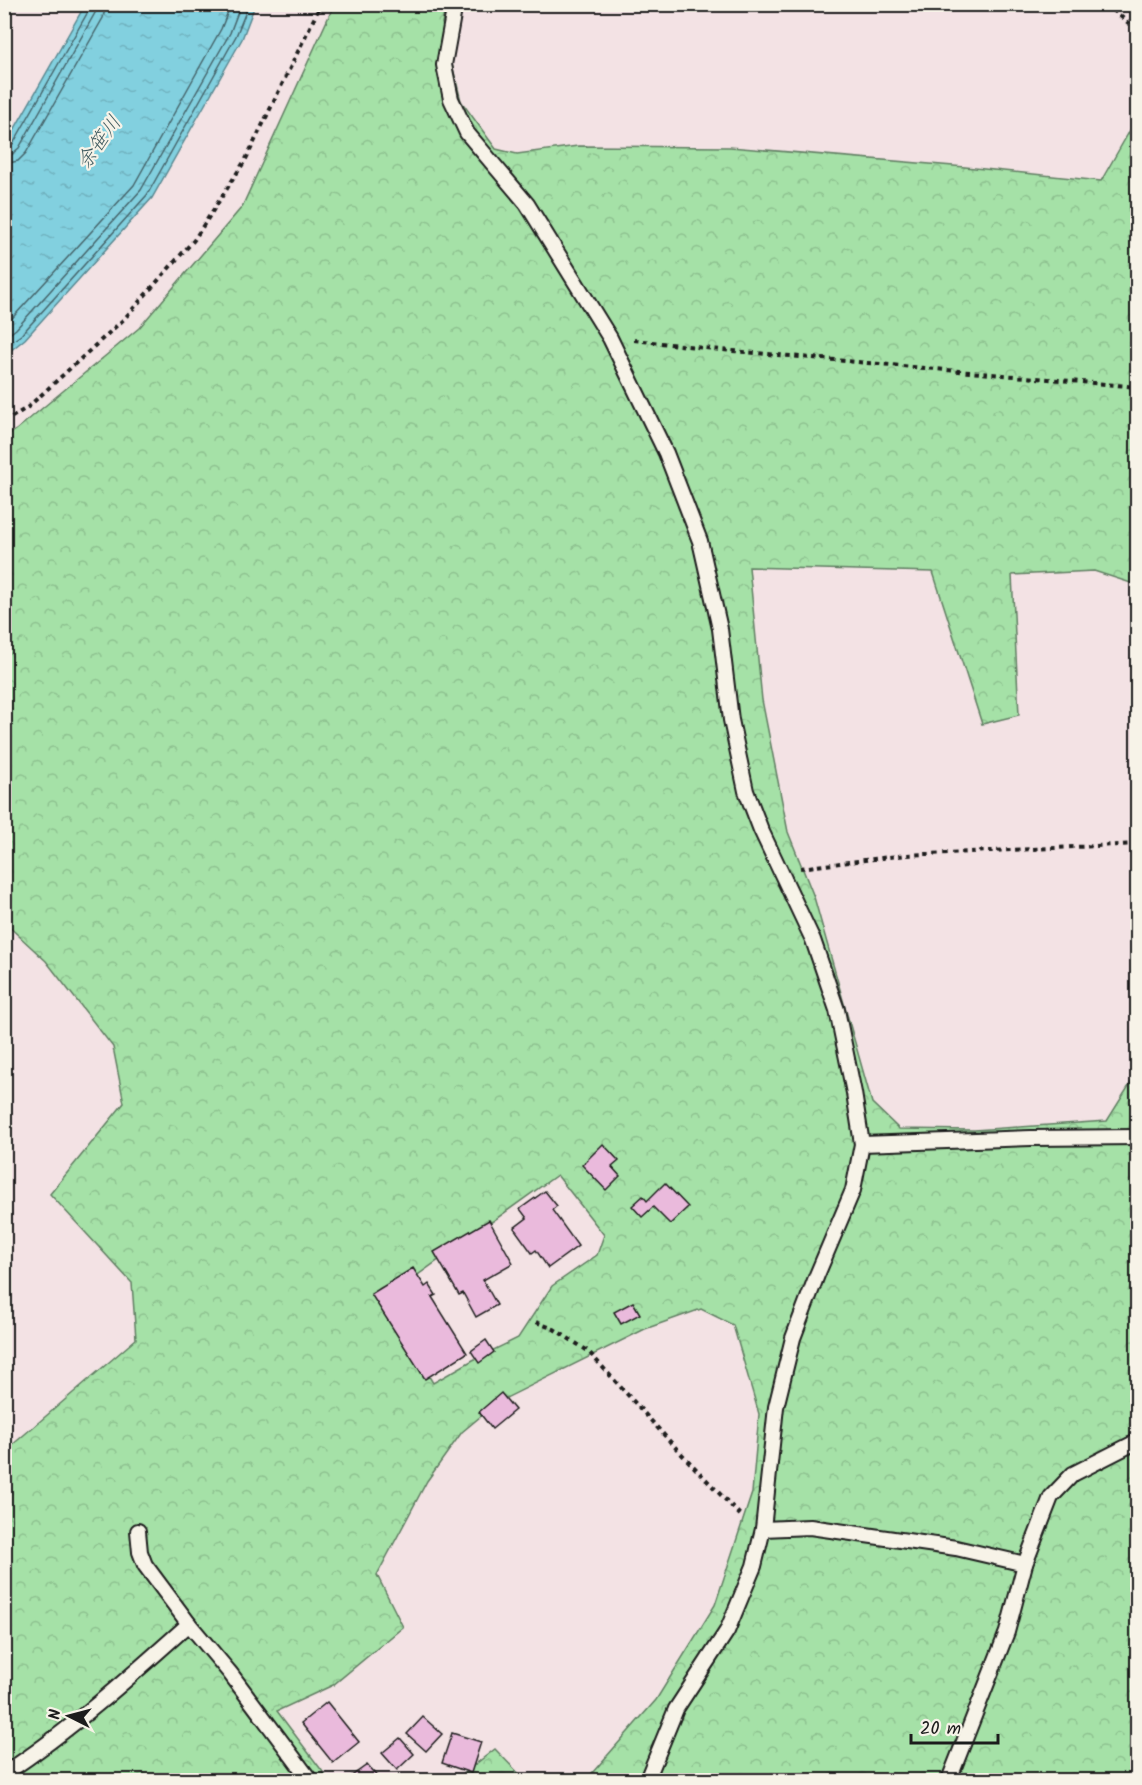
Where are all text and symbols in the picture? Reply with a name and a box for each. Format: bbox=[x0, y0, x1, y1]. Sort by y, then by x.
water label: 余笹川 bbox=[69, 109, 131, 177]
north arrow bbox=[39, 1686, 99, 1746]
scale bar bbox=[911, 1707, 998, 1745]
text: N bbox=[43, 1708, 69, 1721]
text: 20 m bbox=[920, 1715, 961, 1744]

